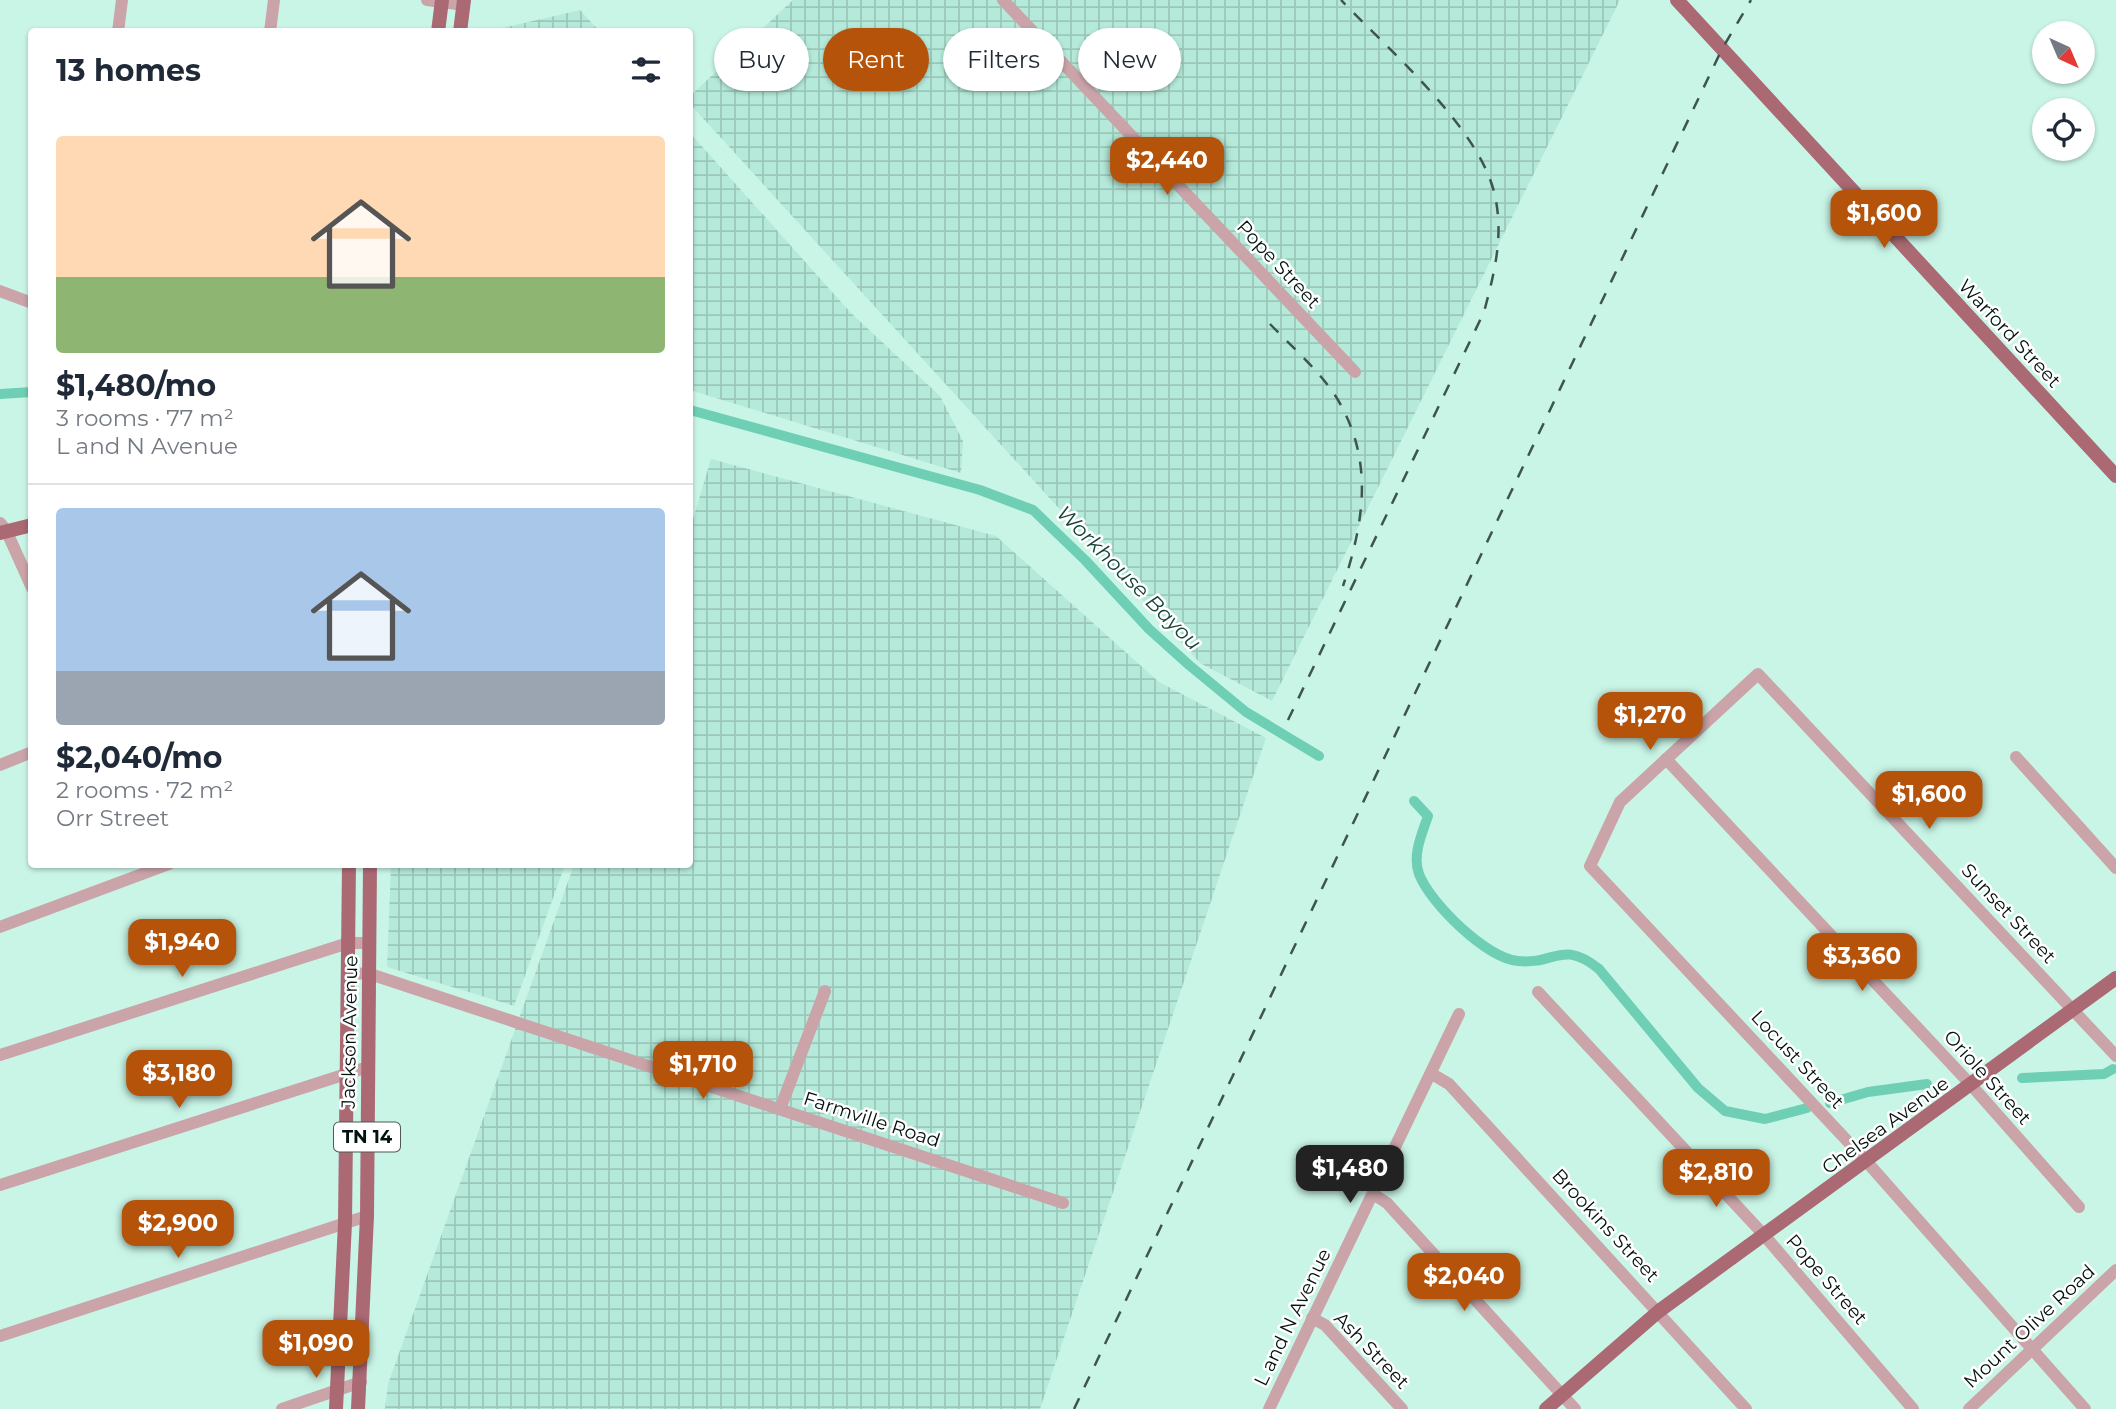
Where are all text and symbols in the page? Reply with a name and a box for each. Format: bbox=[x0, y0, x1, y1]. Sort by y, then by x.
north arrow bbox=[2032, 21, 2095, 84]
map controls bbox=[2032, 21, 2095, 161]
chip: Buy bbox=[714, 28, 809, 91]
chip: Rent bbox=[823, 28, 929, 91]
chip: Filters bbox=[943, 28, 1064, 91]
chip: New bbox=[1078, 28, 1181, 91]
icon: filters bbox=[627, 51, 665, 89]
text: 13 homes bbox=[56, 52, 201, 89]
button: locate bbox=[2032, 98, 2095, 161]
pin: $2,440 bbox=[1110, 138, 1224, 197]
text: $2,440 bbox=[1126, 146, 1208, 174]
icon: home bbox=[298, 181, 424, 307]
pin: $1,600 bbox=[1827, 190, 1941, 250]
text: $1,600 bbox=[1846, 199, 1922, 227]
street label: Pope Street bbox=[1232, 216, 1325, 313]
street label: Warford Street bbox=[1954, 274, 2066, 392]
text: $1,480/mo bbox=[56, 367, 216, 404]
text: 3 rooms · 77 m² bbox=[56, 404, 234, 432]
text: L and N Avenue bbox=[56, 432, 238, 460]
water label: Workhouse Bayou bbox=[1052, 500, 1207, 655]
icon: home bbox=[298, 553, 424, 679]
pin: $1,270 bbox=[1593, 692, 1707, 752]
text: $1,270 bbox=[1614, 701, 1686, 729]
text: $2,040/mo bbox=[56, 739, 223, 776]
pin: $1,600 bbox=[1872, 772, 1986, 831]
text: 2 rooms · 72 m² bbox=[56, 776, 233, 804]
text: $1,600 bbox=[1891, 780, 1967, 808]
text: Orr Street bbox=[56, 804, 169, 832]
street label: Sunset Street bbox=[1957, 859, 2061, 968]
pin: $1,940 bbox=[125, 920, 239, 979]
text: $1,940 bbox=[144, 928, 220, 956]
pin: $3,360 bbox=[1805, 934, 1919, 993]
text: $3,360 bbox=[1823, 942, 1901, 970]
street label: Jackson Avenue bbox=[337, 955, 362, 1110]
street label: Locust Street bbox=[1746, 1005, 1849, 1113]
street label: Oriole Street bbox=[1939, 1025, 2036, 1130]
pin: $1,710 bbox=[646, 1042, 760, 1101]
pin: $3,180 bbox=[122, 1050, 236, 1110]
text: $1,710 bbox=[669, 1050, 737, 1078]
text: $3,180 bbox=[142, 1059, 216, 1087]
street label: Chelsea Avenue bbox=[1817, 1072, 1953, 1179]
street label: Farmville Road bbox=[801, 1087, 943, 1152]
road number: TN 14 bbox=[334, 1122, 400, 1152]
pin: $1,480 bbox=[1293, 1146, 1407, 1205]
pin: $2,810 bbox=[1659, 1150, 1773, 1209]
text: $1,480 bbox=[1312, 1154, 1388, 1182]
text: $2,810 bbox=[1679, 1158, 1753, 1186]
street label: Brookins Street bbox=[1547, 1164, 1664, 1287]
pin: $2,900 bbox=[121, 1200, 235, 1260]
text: $2,900 bbox=[138, 1209, 218, 1237]
street label: Pope Street bbox=[1781, 1229, 1872, 1329]
street label: L and N Avenue bbox=[1249, 1245, 1336, 1390]
pin: $2,040 bbox=[1407, 1254, 1521, 1313]
street label: Mount Olive Road bbox=[1959, 1260, 2100, 1393]
text: $2,040 bbox=[1423, 1262, 1505, 1290]
street label: Ash Street bbox=[1329, 1307, 1414, 1394]
pin: $1,090 bbox=[259, 1320, 373, 1380]
text: $1,090 bbox=[278, 1329, 354, 1357]

